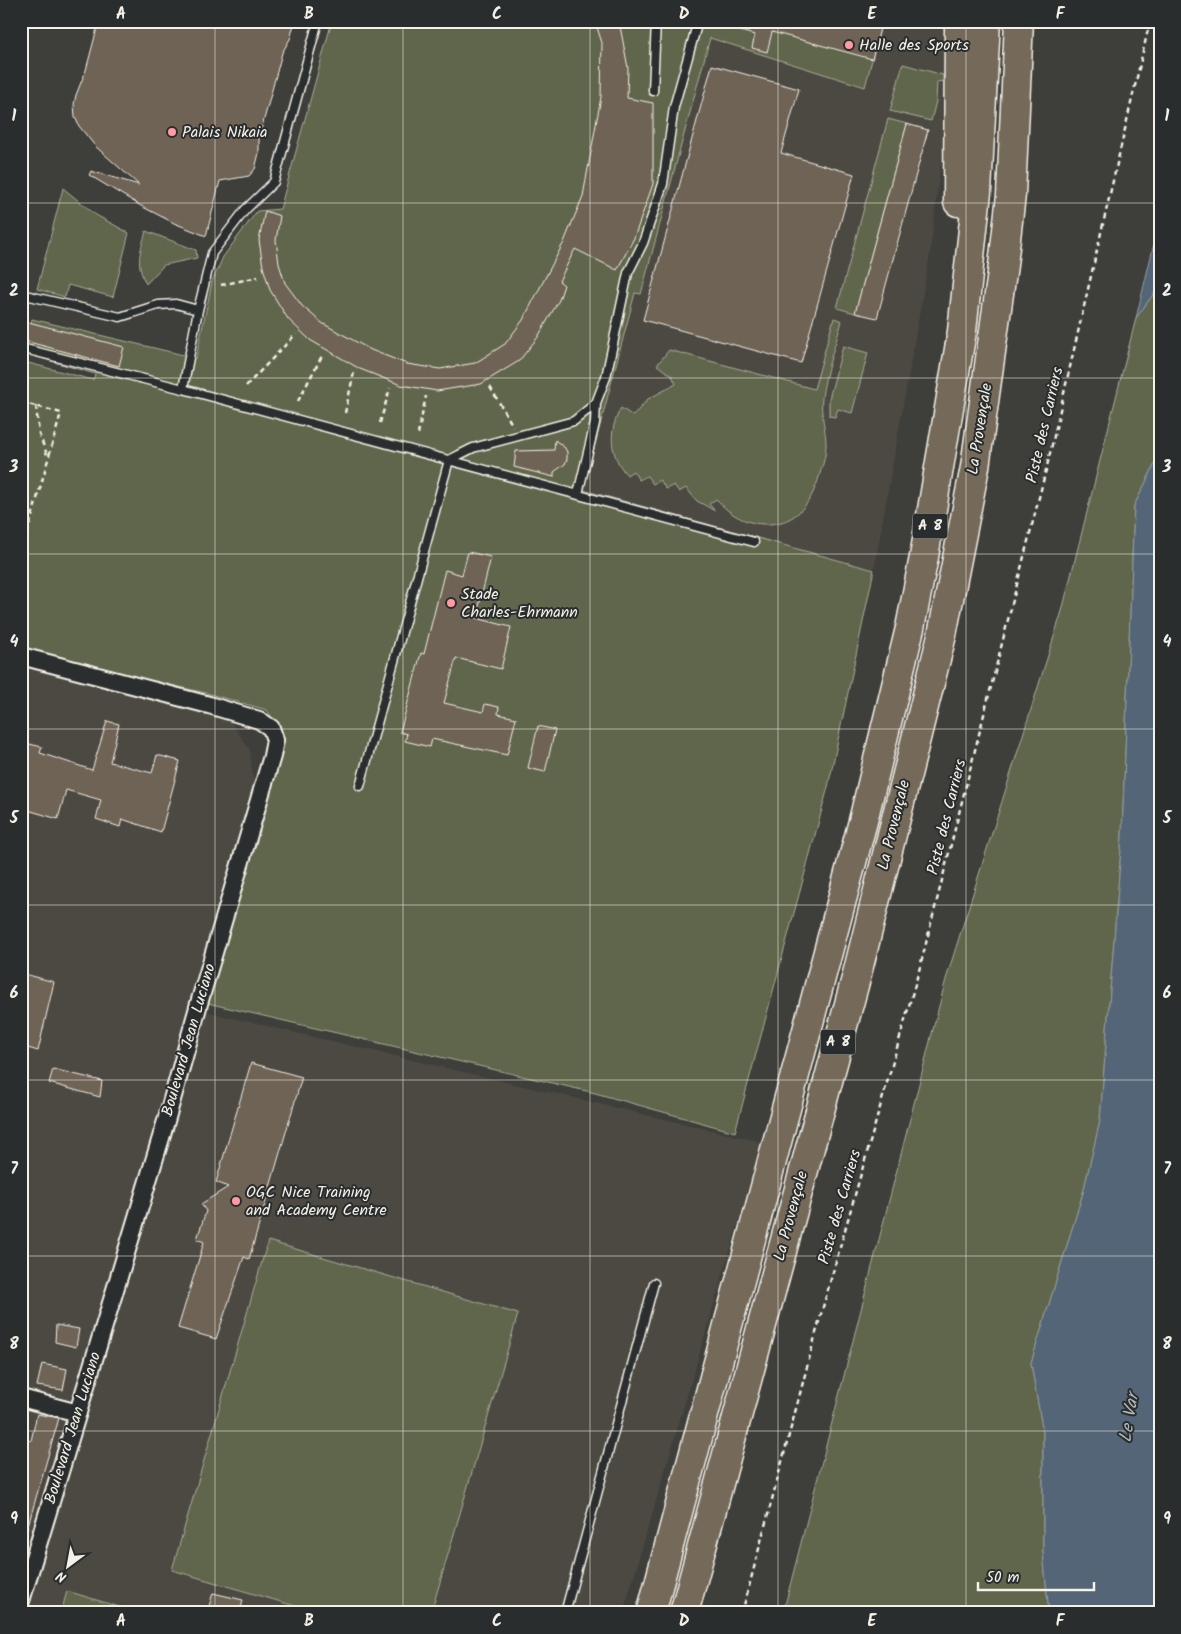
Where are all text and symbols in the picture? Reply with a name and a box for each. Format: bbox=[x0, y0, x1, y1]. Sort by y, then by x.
text: A bbox=[116, 2, 126, 27]
text: B bbox=[304, 2, 314, 27]
text: C bbox=[492, 2, 502, 27]
text: D bbox=[679, 2, 690, 27]
text: E bbox=[868, 2, 878, 27]
text: F bbox=[1056, 2, 1066, 27]
place label: Halle des Sports bbox=[859, 33, 969, 58]
marker: Halle des Sports bbox=[843, 39, 855, 51]
text: 1 bbox=[12, 104, 17, 129]
text: 1 bbox=[1165, 104, 1170, 129]
place label: Palais Nikaia bbox=[182, 120, 268, 145]
marker: Palais Nikaia bbox=[166, 126, 178, 138]
text: 2 bbox=[9, 279, 19, 304]
text: 2 bbox=[1162, 279, 1172, 304]
street label: Piste des Carriers bbox=[1020, 364, 1071, 485]
street label: La Provençale bbox=[960, 382, 1000, 476]
text: 3 bbox=[9, 455, 19, 480]
text: 3 bbox=[1162, 455, 1172, 480]
road number: A 8 bbox=[912, 514, 948, 538]
place label: Stade Charles-Ehrmann bbox=[461, 582, 578, 625]
marker: Stade Charles-Ehrmann bbox=[445, 597, 457, 609]
text: 4 bbox=[10, 630, 19, 655]
text: 4 bbox=[1163, 630, 1172, 655]
street label: Piste des Carriers bbox=[921, 756, 973, 877]
street label: La Provençale bbox=[871, 777, 917, 873]
text: 5 bbox=[9, 806, 20, 831]
text: 5 bbox=[1162, 806, 1173, 831]
street label: Boulevard Jean Luciano bbox=[155, 961, 223, 1119]
text: 6 bbox=[10, 981, 19, 1006]
text: 6 bbox=[1163, 981, 1172, 1006]
road number: A 8 bbox=[820, 1030, 856, 1054]
street label: Piste des Carriers bbox=[812, 1147, 868, 1267]
text: 7 bbox=[10, 1157, 18, 1182]
text: 7 bbox=[1163, 1157, 1171, 1182]
street label: La Provençale bbox=[767, 1168, 815, 1264]
place label: OGC Nice Training and Academy Centre bbox=[246, 1180, 387, 1223]
marker: OGC Nice Training and Academy Centre bbox=[230, 1195, 242, 1207]
text: 8 bbox=[9, 1332, 19, 1357]
text: 8 bbox=[1162, 1332, 1172, 1357]
street label: Boulevard Jean Luciano bbox=[38, 1349, 108, 1507]
water label: Le Var bbox=[1112, 1387, 1149, 1445]
text: 9 bbox=[10, 1507, 18, 1532]
text: 9 bbox=[1163, 1507, 1171, 1532]
north arrow bbox=[42, 1542, 92, 1592]
scale bar bbox=[978, 1559, 1095, 1591]
text: N bbox=[52, 1564, 71, 1588]
text: 50 m bbox=[986, 1566, 1020, 1590]
text: A bbox=[116, 1609, 126, 1634]
text: B bbox=[304, 1609, 314, 1634]
text: C bbox=[492, 1609, 502, 1634]
text: D bbox=[679, 1609, 690, 1634]
text: E bbox=[868, 1609, 878, 1634]
text: F bbox=[1056, 1609, 1066, 1634]

